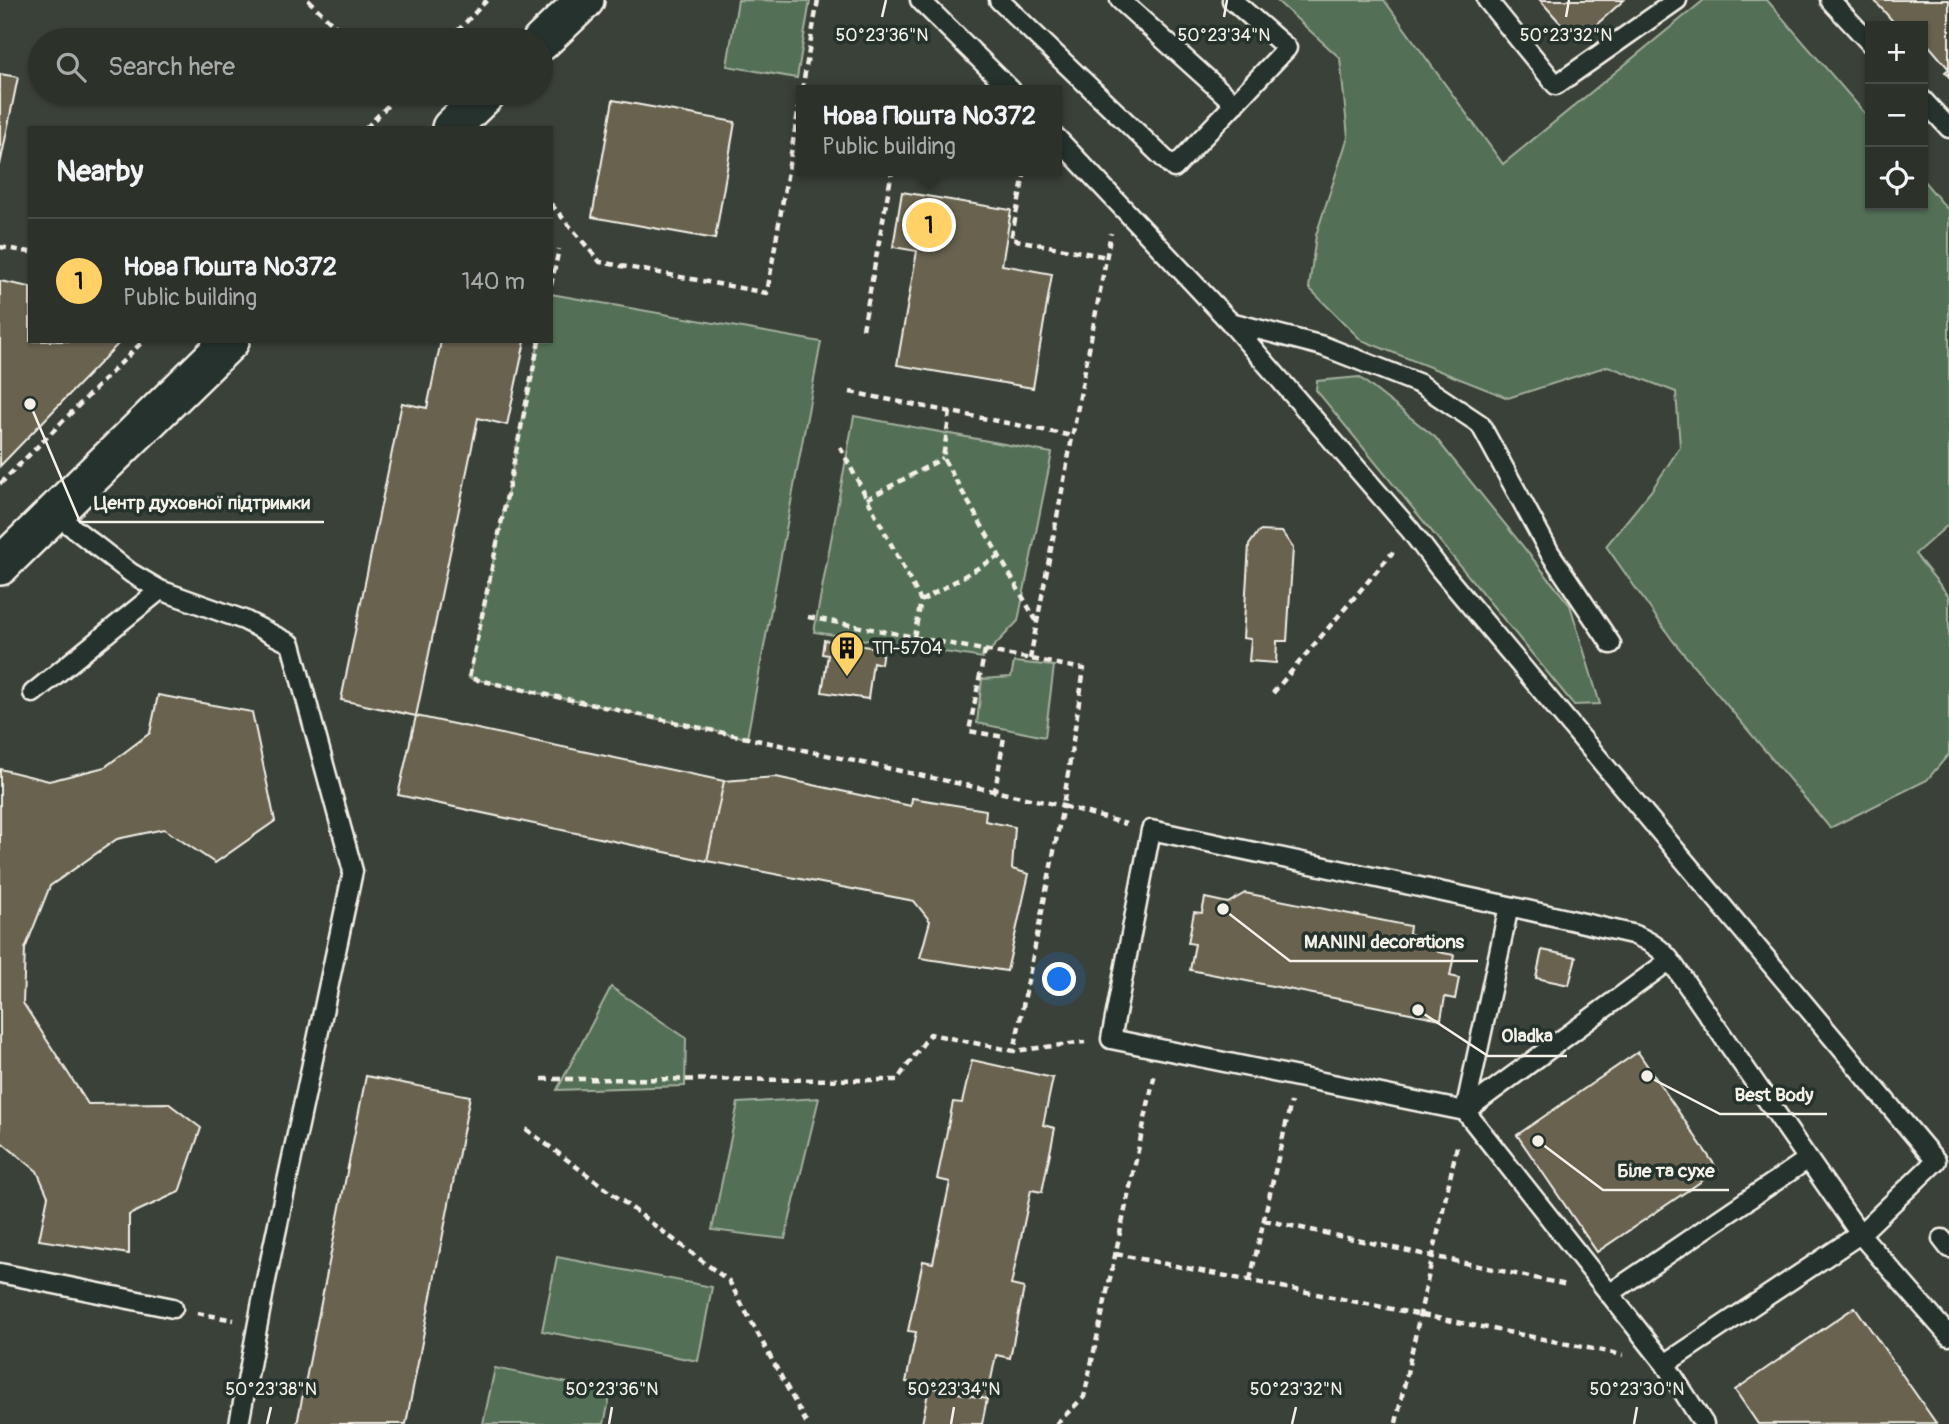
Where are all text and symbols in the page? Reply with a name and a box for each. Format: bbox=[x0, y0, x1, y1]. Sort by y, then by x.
map controls bbox=[1865, 21, 1928, 210]
button: + bbox=[1865, 21, 1928, 84]
text: 50°23'36"N bbox=[835, 24, 929, 47]
text: 50°23'34"N bbox=[1177, 24, 1271, 47]
text: 50°23'32"N bbox=[1520, 24, 1612, 47]
search box bbox=[28, 28, 553, 105]
icon: search bbox=[52, 48, 90, 86]
text: Search here bbox=[108, 51, 235, 83]
button: − bbox=[1865, 84, 1928, 147]
popup bbox=[796, 85, 1062, 176]
text: Нова Пошта №372 bbox=[822, 100, 1036, 132]
text: Public building bbox=[822, 132, 956, 161]
button: locate bbox=[1865, 147, 1928, 210]
text: Nearby bbox=[56, 153, 143, 190]
pin: 1 bbox=[906, 199, 952, 251]
text: Нова Пошта №372 bbox=[123, 251, 337, 283]
text: 1 bbox=[75, 267, 84, 296]
text: 140 m bbox=[462, 267, 525, 296]
text: Public building bbox=[123, 283, 257, 312]
callout: Центр духовної підтримки bbox=[80, 482, 324, 522]
text: Центр духовної підтримки bbox=[94, 491, 311, 515]
building icon: ТП-5704 bbox=[828, 629, 866, 678]
place label: ТП-5704 bbox=[872, 637, 943, 660]
callout: MANINI decorations bbox=[1290, 921, 1478, 961]
text: MANINI decorations bbox=[1304, 930, 1465, 954]
your location bbox=[1042, 962, 1076, 996]
callout: Oladka bbox=[1488, 1016, 1567, 1056]
text: Oladka bbox=[1501, 1024, 1553, 1048]
callout: Best Body bbox=[1720, 1074, 1827, 1114]
text: Best Body bbox=[1735, 1083, 1814, 1107]
callout: Біле та сухе bbox=[1603, 1150, 1729, 1190]
text: Біле та сухе bbox=[1617, 1159, 1715, 1183]
text: 50°23'38"N bbox=[225, 1378, 317, 1401]
text: 50°23'36"N bbox=[565, 1378, 659, 1401]
text: 50°23'34"N bbox=[907, 1378, 1001, 1401]
text: 50°23'32"N bbox=[1250, 1378, 1342, 1401]
text: 50°23'30"N bbox=[1590, 1378, 1684, 1401]

